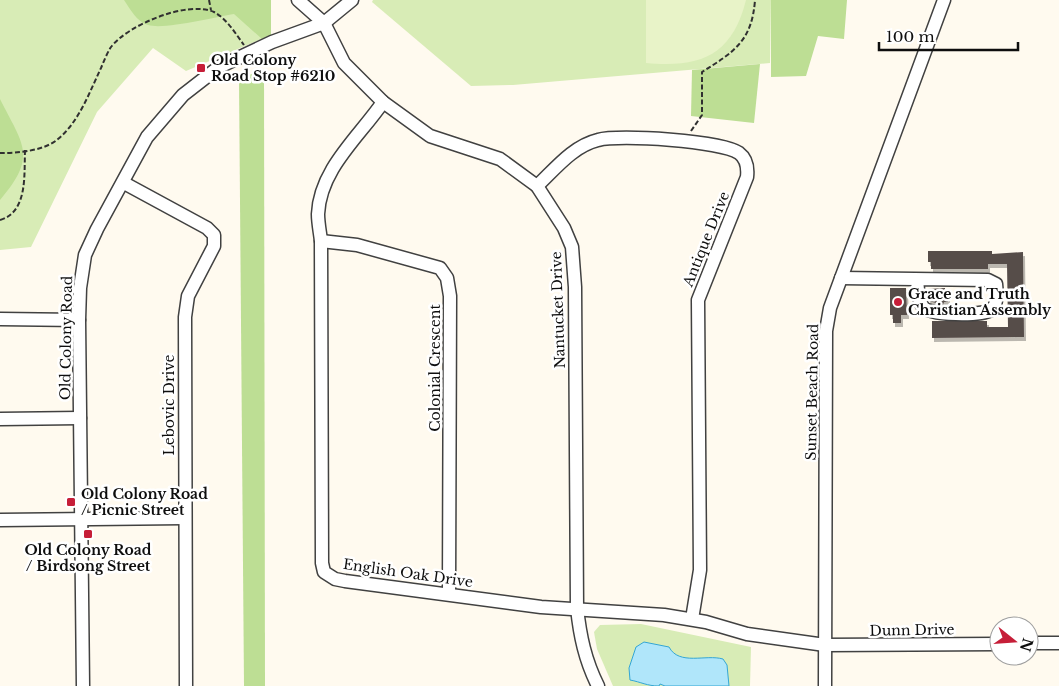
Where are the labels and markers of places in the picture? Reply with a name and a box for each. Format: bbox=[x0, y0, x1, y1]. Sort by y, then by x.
place label: Old Colony Road Stop #6210 bbox=[211, 51, 335, 85]
marker: Old Colony Road Stop #6210 bbox=[195, 62, 207, 74]
place label: Grace and Truth Christian Assembly bbox=[908, 285, 1052, 319]
marker: Grace and Truth Christian Assembly bbox=[892, 296, 904, 308]
place label: Old Colony Road / Picnic Street bbox=[81, 485, 208, 519]
marker: Old Colony Road / Picnic Street bbox=[65, 496, 77, 508]
marker: Old Colony Road / Birdsong Street bbox=[82, 528, 94, 540]
place label: Old Colony Road / Birdsong Street bbox=[25, 541, 152, 575]

